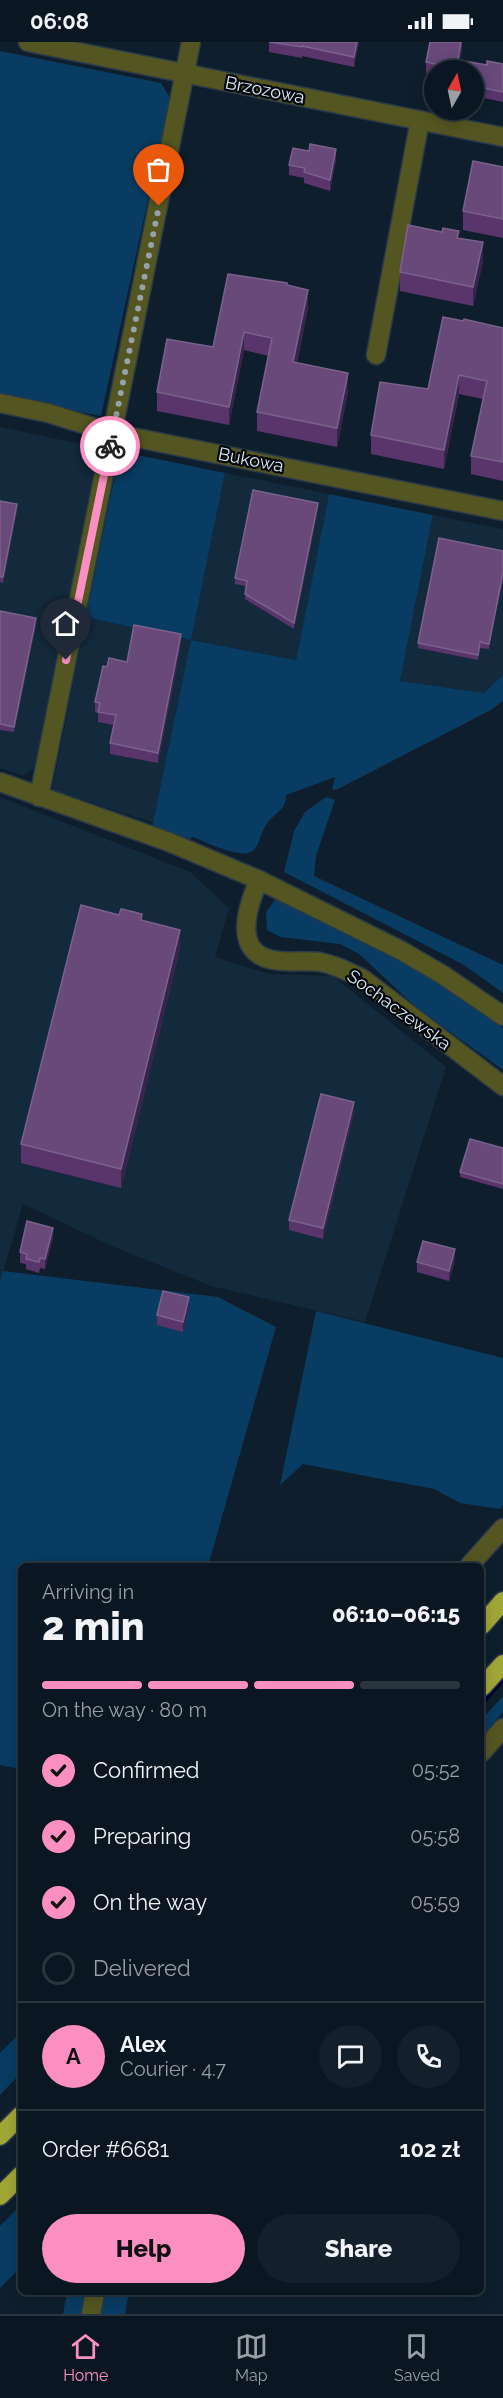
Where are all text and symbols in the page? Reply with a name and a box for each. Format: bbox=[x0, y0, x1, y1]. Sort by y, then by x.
text: 06:08 bbox=[30, 8, 89, 34]
north arrow bbox=[424, 60, 484, 120]
map controls bbox=[424, 60, 484, 120]
street label: Brzozowa bbox=[223, 72, 307, 108]
pin bbox=[133, 144, 184, 206]
icon: bag bbox=[142, 153, 175, 186]
courier bbox=[80, 416, 140, 476]
icon: bike bbox=[94, 430, 127, 463]
street label: Bukowa bbox=[217, 443, 286, 476]
pin bbox=[40, 598, 91, 660]
icon: home bbox=[49, 607, 82, 640]
street label: Sochaczewska bbox=[343, 965, 455, 1054]
text: Arriving in bbox=[42, 1580, 134, 1604]
text: 06:10–06:15 bbox=[332, 1601, 460, 1627]
text: 2 min bbox=[42, 1603, 145, 1649]
text: On the way · 80 m bbox=[42, 1698, 207, 1722]
icon: check bbox=[42, 1754, 75, 1787]
text: Confirmed bbox=[93, 1757, 200, 1783]
text: 05:52 bbox=[412, 1758, 460, 1782]
icon: check bbox=[42, 1820, 75, 1853]
text: Preparing bbox=[93, 1823, 191, 1849]
text: 05:58 bbox=[410, 1824, 460, 1848]
icon: check bbox=[42, 1886, 75, 1919]
text: On the way bbox=[93, 1889, 207, 1915]
text: 05:59 bbox=[410, 1890, 460, 1914]
text: Delivered bbox=[93, 1955, 191, 1981]
button: chat bbox=[319, 2025, 382, 2088]
button: phone bbox=[397, 2025, 460, 2088]
text: Alex bbox=[120, 2031, 166, 2057]
text: A bbox=[66, 2043, 81, 2069]
text: Courier · 4.7 bbox=[120, 2057, 226, 2081]
text: Order #6681 bbox=[42, 2136, 169, 2162]
text: 102 zł bbox=[400, 2136, 460, 2162]
button: Help bbox=[42, 2214, 245, 2283]
button: Share bbox=[257, 2214, 460, 2283]
tab: Home bbox=[63, 2330, 108, 2385]
tab: Map bbox=[235, 2330, 268, 2385]
tab: Saved bbox=[394, 2330, 440, 2385]

